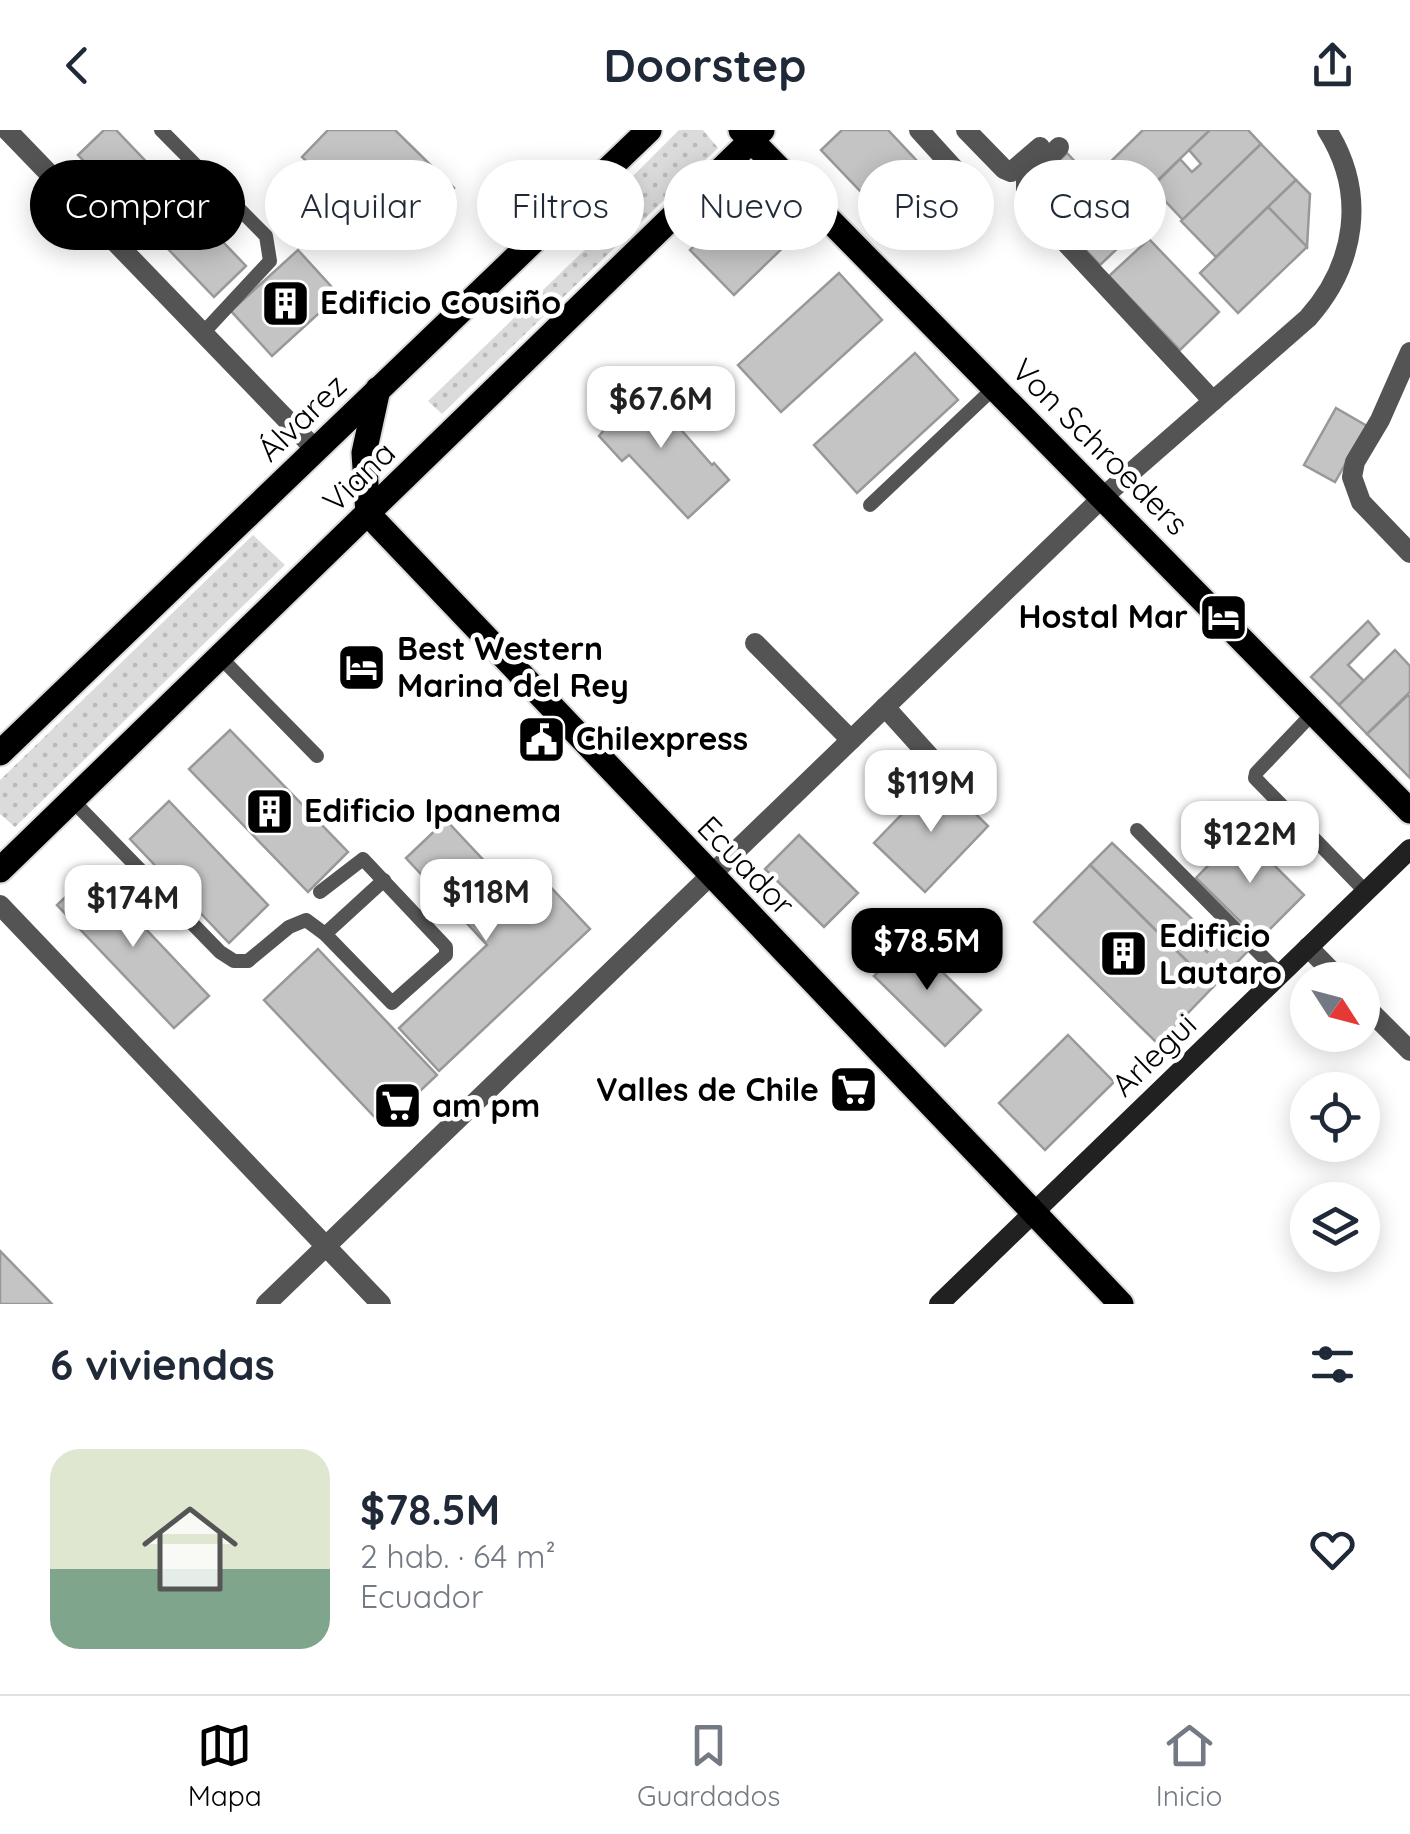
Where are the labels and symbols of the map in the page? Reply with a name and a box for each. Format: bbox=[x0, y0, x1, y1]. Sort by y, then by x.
building icon: Edificio Cousiño bbox=[259, 277, 311, 329]
place label: Edificio Cousiño bbox=[320, 282, 561, 322]
street label: Von Schroeders bbox=[1004, 350, 1197, 543]
street label: Álvarez bbox=[248, 365, 354, 469]
pin: $67.6M bbox=[580, 366, 742, 451]
street label: Viana bbox=[314, 432, 403, 520]
hotel icon: Hostal Mar bbox=[1197, 591, 1249, 643]
place label: Hostal Mar bbox=[1019, 596, 1188, 636]
place label: Best Western Marina del Rey bbox=[397, 628, 629, 705]
hotel icon: Best Western Marina del Rey bbox=[336, 641, 388, 693]
public building icon: Chilexpress bbox=[515, 713, 567, 765]
place label: Chilexpress bbox=[576, 718, 748, 758]
pin: $119M bbox=[861, 750, 1001, 835]
building icon: Edificio Ipanema bbox=[243, 785, 295, 837]
place label: Edificio Ipanema bbox=[304, 790, 561, 830]
pin: $122M bbox=[1180, 801, 1320, 886]
street label: Ecuador bbox=[690, 807, 804, 924]
pin: $118M bbox=[416, 859, 556, 944]
pin: $174M bbox=[63, 865, 203, 950]
pin: $78.5M bbox=[846, 908, 1008, 993]
place label: Edificio Lautaro bbox=[1159, 915, 1282, 992]
building icon: Edificio Lautaro bbox=[1098, 928, 1150, 980]
north arrow bbox=[1290, 962, 1380, 1052]
street label: Arlegui bbox=[1102, 1004, 1204, 1104]
supermarket icon: Valles de Chile bbox=[828, 1064, 880, 1116]
place label: Valles de Chile bbox=[596, 1069, 819, 1109]
supermarket icon: am pm bbox=[371, 1080, 423, 1132]
place label: am pm bbox=[432, 1085, 540, 1125]

